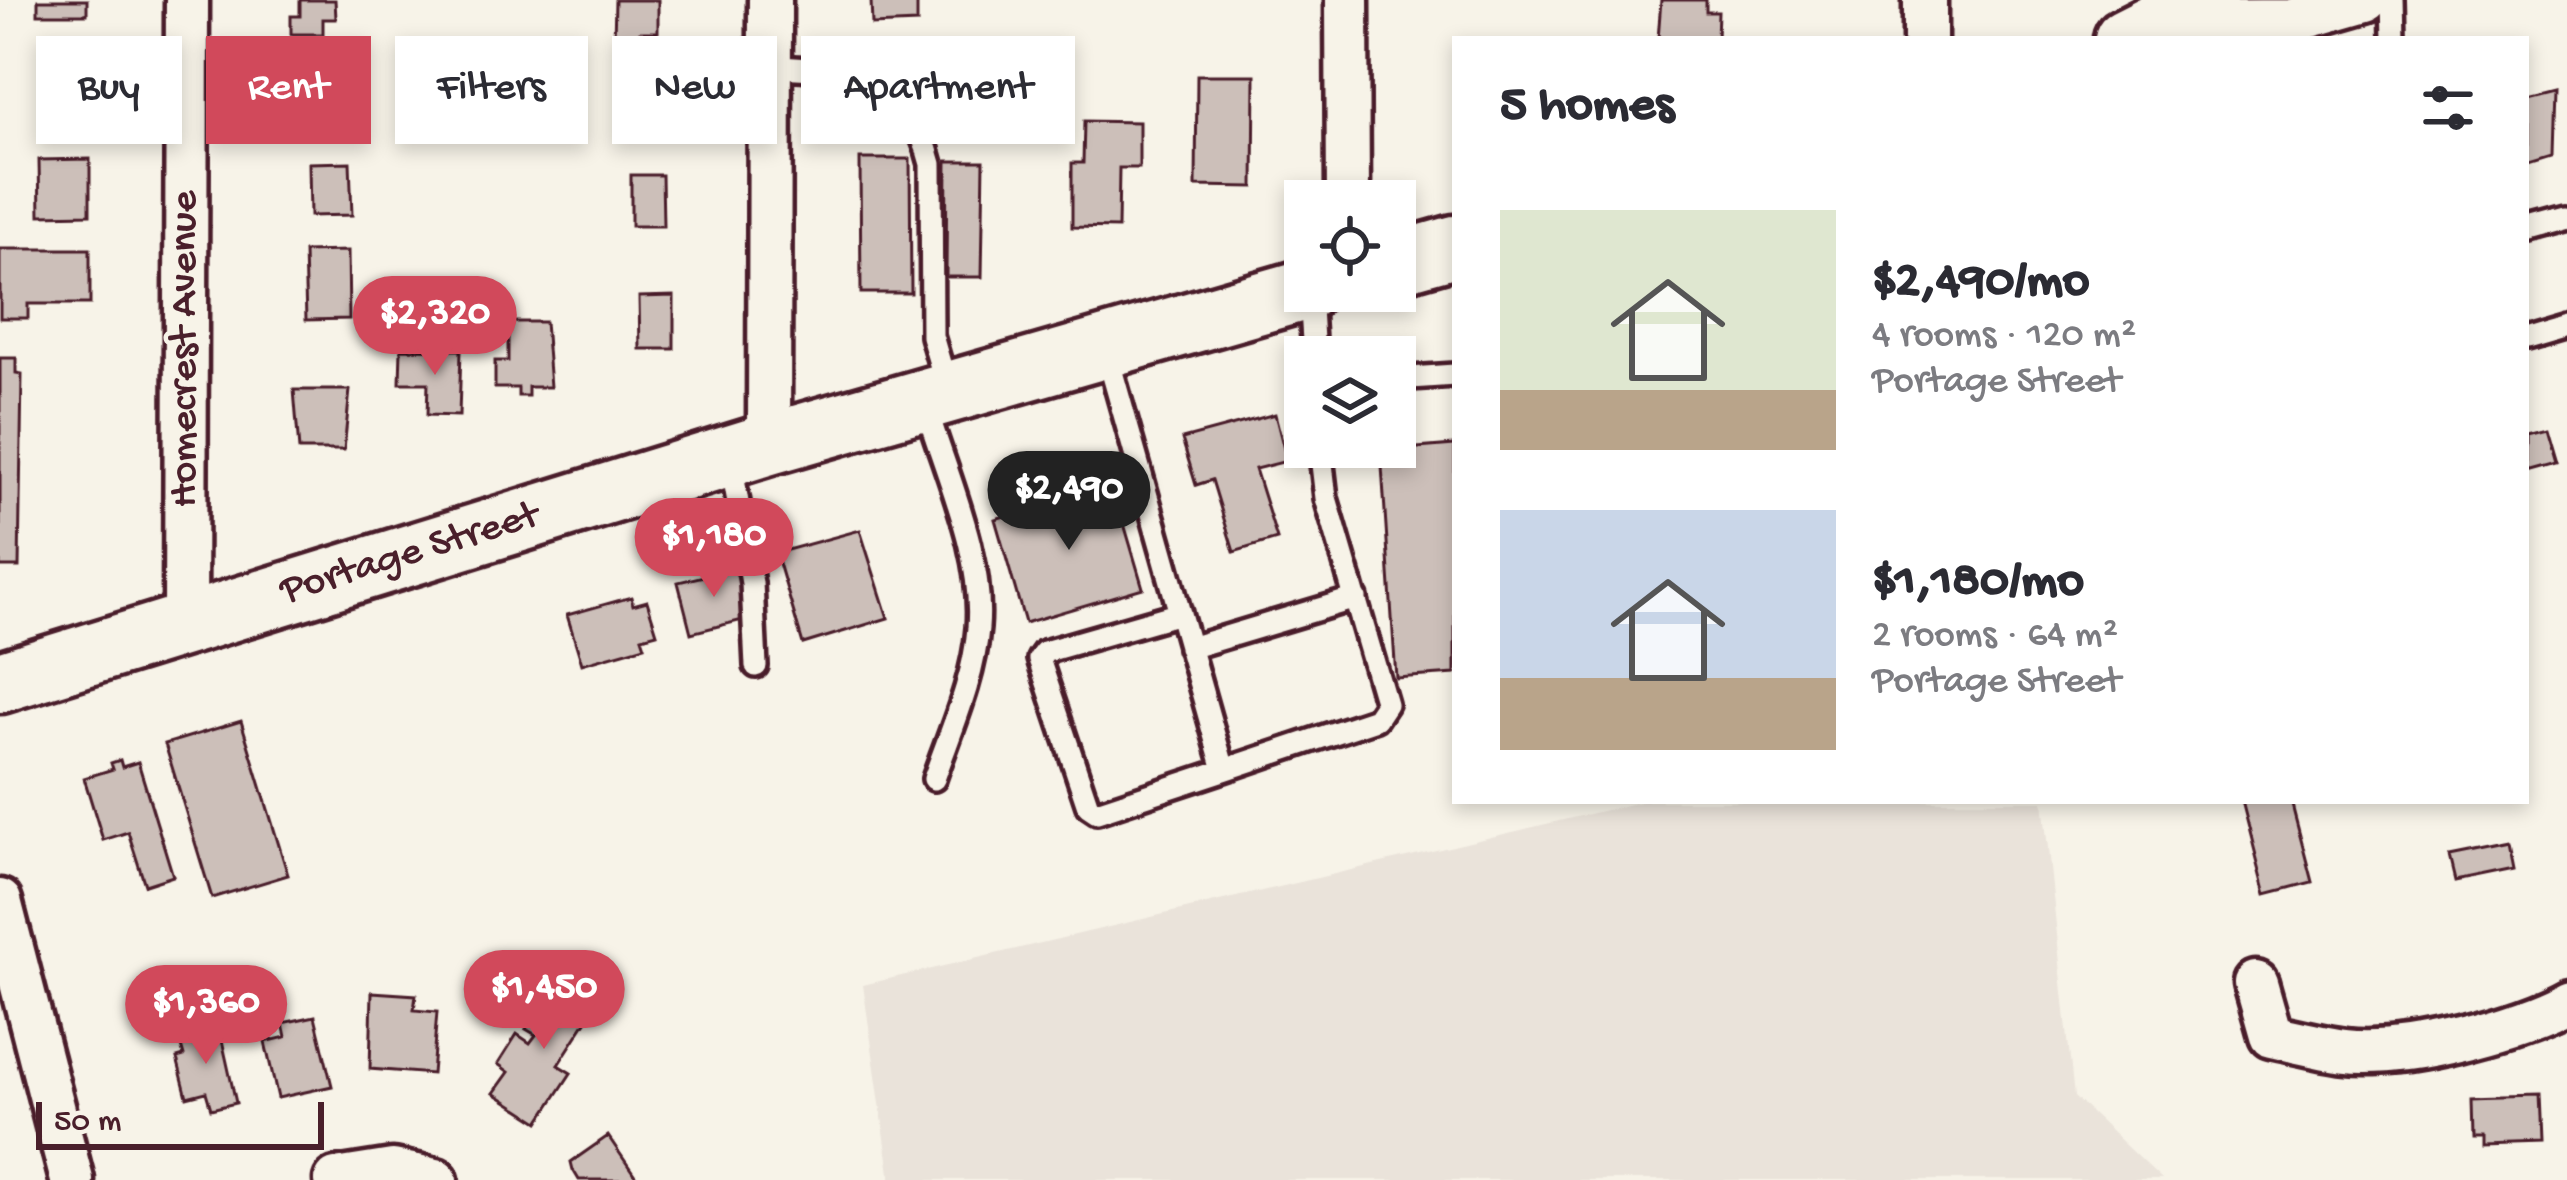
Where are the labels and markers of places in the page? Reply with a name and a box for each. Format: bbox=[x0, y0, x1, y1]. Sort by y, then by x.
pin: $2,320 bbox=[337, 276, 533, 378]
pin: $2,490 bbox=[971, 451, 1167, 553]
pin: $1,180 bbox=[616, 498, 812, 600]
pin: $1,450 bbox=[446, 950, 642, 1052]
pin: $1,360 bbox=[108, 965, 304, 1067]

